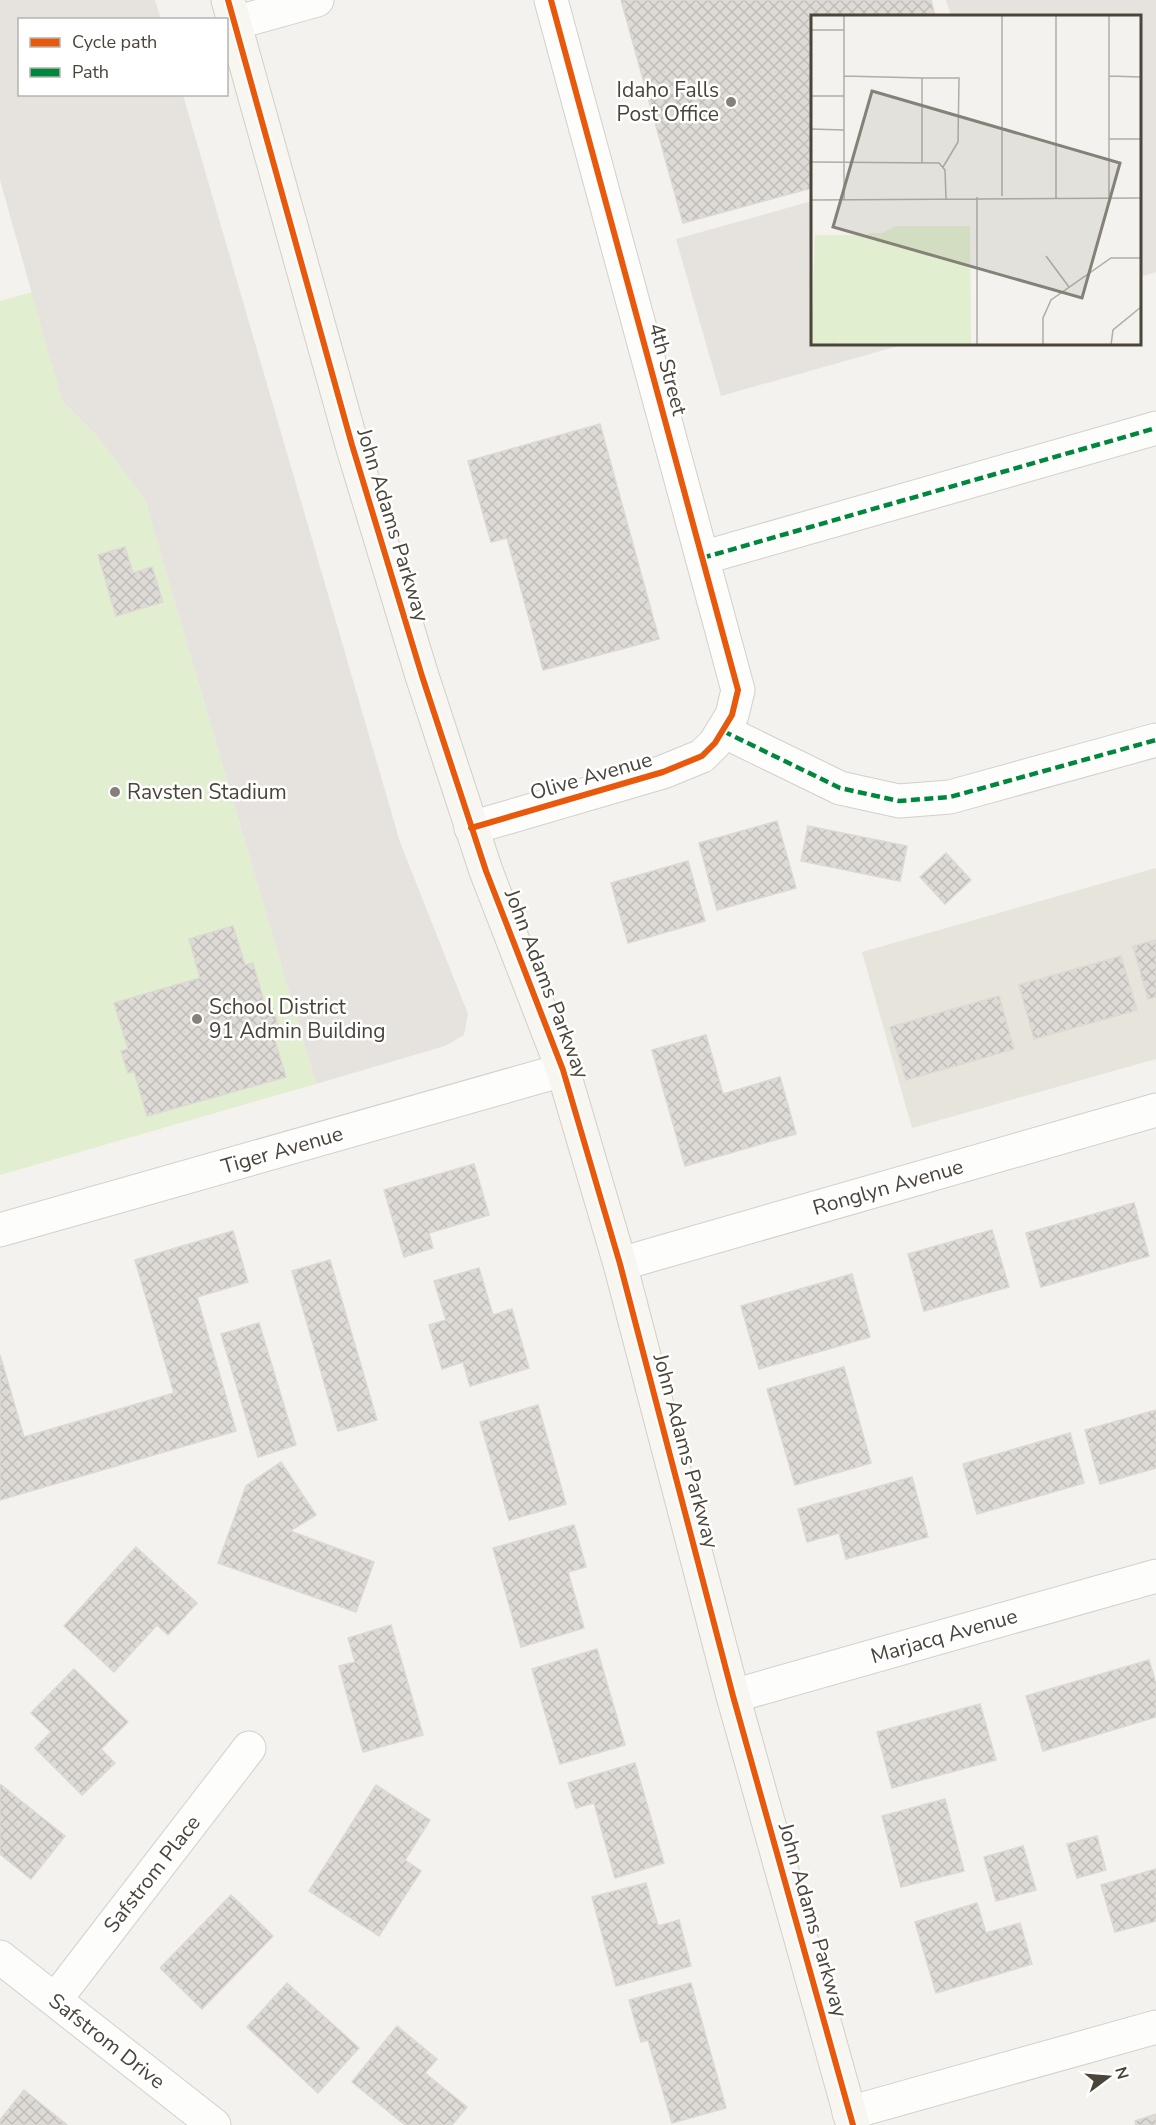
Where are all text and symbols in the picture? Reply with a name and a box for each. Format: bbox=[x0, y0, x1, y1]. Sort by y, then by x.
inset map bbox=[811, 15, 1141, 345]
legend bbox=[18, 18, 228, 96]
text: Cycle path bbox=[72, 30, 157, 54]
text: Path bbox=[72, 60, 109, 84]
place label: Idaho Falls Post Office bbox=[617, 76, 719, 128]
marker: Idaho Falls Post Office bbox=[724, 95, 738, 109]
street label: 4th Street bbox=[642, 320, 694, 419]
street label: John Adams Parkway bbox=[350, 424, 436, 625]
street label: Olive Avenue bbox=[527, 745, 655, 807]
place label: Ravsten Stadium bbox=[127, 778, 287, 806]
marker: Ravsten Stadium bbox=[108, 785, 122, 799]
street label: John Adams Parkway bbox=[498, 884, 596, 1083]
place label: School District 91 Admin Building bbox=[209, 993, 386, 1045]
marker: School District 91 Admin Building bbox=[190, 1012, 204, 1026]
street label: Tiger Avenue bbox=[218, 1119, 346, 1181]
street label: Ronglyn Avenue bbox=[810, 1152, 966, 1222]
street label: John Adams Parkway bbox=[646, 1350, 726, 1552]
street label: Marjacq Avenue bbox=[867, 1602, 1021, 1670]
street label: Safstrom Place bbox=[97, 1809, 207, 1939]
street label: John Adams Parkway bbox=[772, 1819, 854, 2020]
street label: Safstrom Drive bbox=[43, 1987, 171, 2095]
north arrow bbox=[1078, 2047, 1138, 2107]
text: N bbox=[1109, 2064, 1134, 2082]

